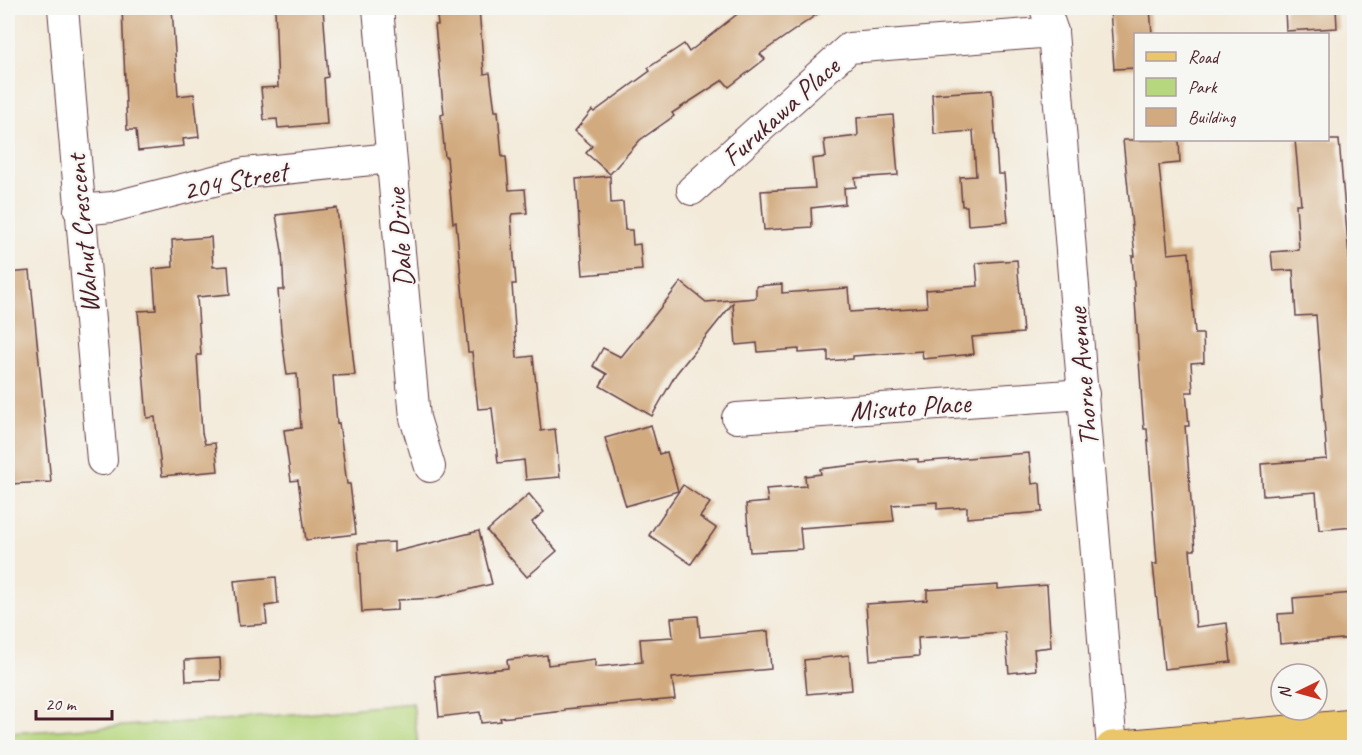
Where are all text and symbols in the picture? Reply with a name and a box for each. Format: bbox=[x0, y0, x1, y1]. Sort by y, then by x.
legend bbox=[1134, 33, 1329, 141]
text: Road bbox=[1188, 46, 1221, 68]
street label: Furukawa Place bbox=[714, 48, 848, 173]
text: Park bbox=[1188, 76, 1218, 98]
text: Building bbox=[1188, 106, 1237, 128]
street label: Walnut Crescent bbox=[58, 150, 107, 315]
street label: 204 Street bbox=[180, 153, 294, 208]
street label: Dale Drive bbox=[378, 185, 421, 289]
street label: Thorne Avenue bbox=[1059, 304, 1106, 448]
street label: Misuto Place bbox=[849, 385, 973, 428]
north arrow bbox=[1269, 662, 1329, 722]
scale bar bbox=[36, 683, 112, 721]
text: N bbox=[1274, 684, 1295, 699]
text: 20 m bbox=[45, 693, 78, 715]

